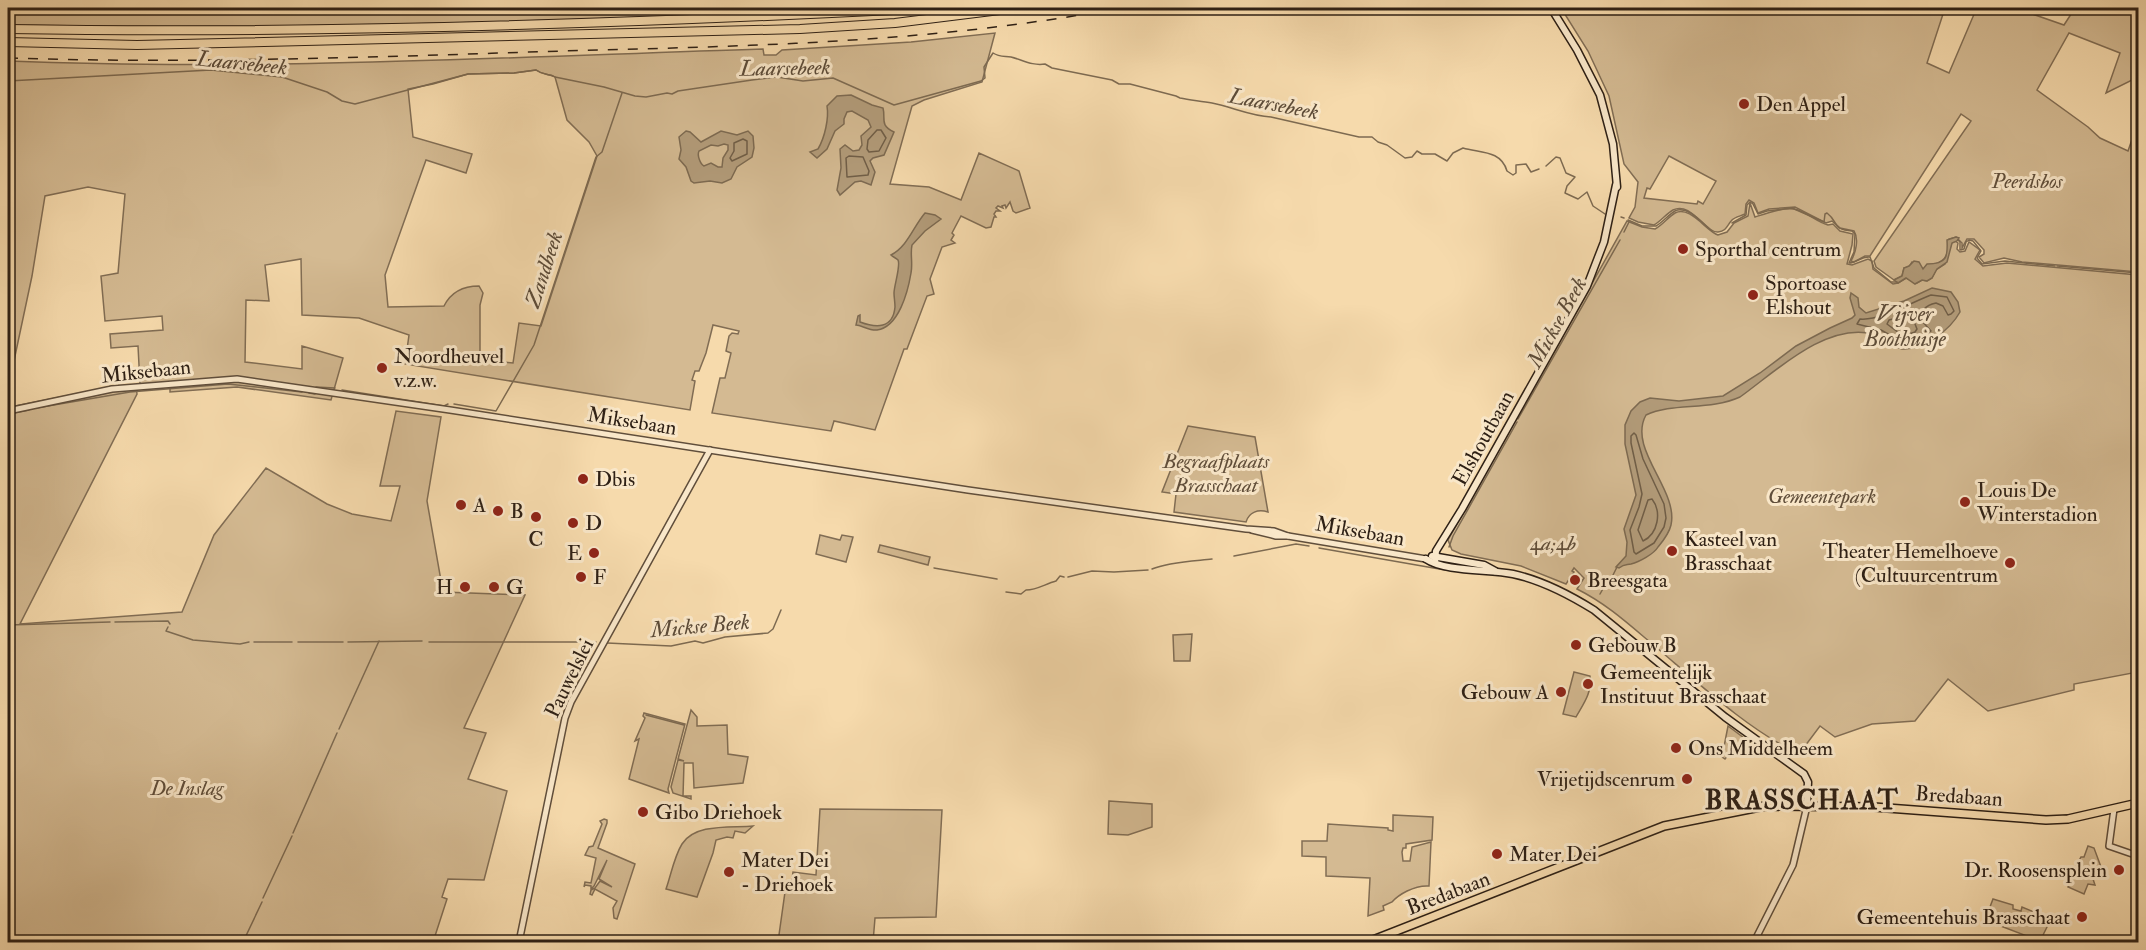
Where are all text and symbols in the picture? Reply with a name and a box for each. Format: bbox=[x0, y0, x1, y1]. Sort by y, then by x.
water label: Laarsebeek bbox=[194, 44, 289, 82]
water label: Laarsebeek bbox=[738, 53, 831, 83]
water label: Laarsebeek bbox=[1225, 81, 1321, 126]
place label: Den Appel bbox=[1756, 91, 1846, 118]
marker: Den Appel bbox=[1737, 97, 1751, 111]
park label: Peerdsbos bbox=[1991, 168, 2064, 195]
water label: Zandbeek bbox=[518, 228, 569, 312]
place label: Sporthal centrum bbox=[1695, 236, 1841, 263]
marker: Sporthal centrum bbox=[1676, 242, 1690, 256]
place label: Sportoase Elshout bbox=[1765, 270, 1847, 321]
water label: Mickse Beek bbox=[1520, 272, 1593, 375]
marker: Sportoase Elshout bbox=[1746, 288, 1760, 302]
water label: Vijver Boothuisje bbox=[1863, 300, 1947, 353]
place label: Noordheuvel v.z.w. bbox=[393, 343, 505, 394]
street label: Miksebaan bbox=[100, 353, 192, 390]
marker: Noordheuvel v.z.w. bbox=[375, 361, 389, 375]
street label: Elshoutbaan bbox=[1446, 386, 1521, 491]
street label: Miksebaan bbox=[585, 401, 679, 442]
park label: Begraafplaats Brasschaat bbox=[1162, 448, 1271, 499]
place label: Dbis bbox=[595, 466, 635, 493]
marker: Dbis bbox=[576, 472, 590, 486]
place label: Louis De Winterstadion bbox=[1976, 477, 2098, 528]
park label: Gemeentepark bbox=[1768, 483, 1876, 510]
place label: A bbox=[472, 492, 486, 519]
marker: Louis De Winterstadion bbox=[1958, 495, 1972, 509]
marker: A bbox=[454, 498, 468, 512]
place label: B bbox=[510, 498, 524, 525]
marker: B bbox=[491, 504, 505, 518]
marker: C bbox=[529, 510, 543, 524]
place label: D bbox=[585, 510, 602, 537]
street label: Miksebaan bbox=[1313, 510, 1407, 553]
marker: D bbox=[566, 516, 580, 530]
place label: C bbox=[528, 526, 544, 553]
place label: Kasteel van Brasschaat bbox=[1684, 526, 1777, 577]
park label: 4a;4b bbox=[1530, 530, 1576, 557]
place label: Theater Hemelhoeve (Cultuurcentrum bbox=[1822, 538, 1998, 589]
place label: E bbox=[567, 540, 582, 567]
marker: Kasteel van Brasschaat bbox=[1665, 544, 1679, 558]
marker: E bbox=[587, 546, 601, 560]
marker: Theater Hemelhoeve (Cultuurcentrum bbox=[2003, 556, 2017, 570]
place label: F bbox=[593, 564, 606, 591]
place label: Breesgata bbox=[1587, 567, 1668, 594]
marker: F bbox=[574, 570, 588, 584]
marker: Breesgata bbox=[1568, 573, 1582, 587]
place label: H bbox=[436, 574, 453, 601]
place label: G bbox=[506, 574, 524, 601]
marker: H bbox=[458, 580, 472, 594]
marker: G bbox=[487, 580, 501, 594]
water label: Mickse Beek bbox=[647, 608, 751, 644]
place label: Gebouw B bbox=[1588, 632, 1677, 659]
street label: Pauwelslei bbox=[539, 634, 600, 722]
marker: Gebouw B bbox=[1569, 638, 1583, 652]
place label: Gemeentelijk Instituut Brasschaat bbox=[1600, 659, 1767, 710]
marker: Gemeentelijk Instituut Brasschaat bbox=[1581, 677, 1595, 691]
place label: Gebouw A bbox=[1461, 679, 1549, 706]
marker: Gebouw A bbox=[1554, 685, 1568, 699]
place label: Ons Middelheem bbox=[1688, 735, 1833, 762]
marker: Ons Middelheem bbox=[1669, 741, 1683, 755]
place label: Vrijetijdscenrum bbox=[1537, 766, 1675, 793]
marker: Vrijetijdscenrum bbox=[1680, 772, 1694, 786]
park label: De Inslag bbox=[150, 775, 225, 802]
street label: Bredabaan bbox=[1914, 780, 2004, 813]
district label: BRASSCHAAT bbox=[1705, 784, 1899, 817]
place label: Gibo Driehoek bbox=[655, 799, 782, 826]
marker: Gibo Driehoek bbox=[636, 805, 650, 819]
place label: Mater Dei bbox=[1509, 841, 1598, 868]
place label: Mater Dei - Driehoek bbox=[741, 847, 833, 898]
marker: Mater Dei bbox=[1490, 847, 1504, 861]
place label: Dr. Roosensplein bbox=[1964, 857, 2107, 884]
marker: Dr. Roosensplein bbox=[2112, 863, 2126, 877]
marker: Mater Dei - Driehoek bbox=[722, 865, 736, 879]
street label: Bredabaan bbox=[1402, 865, 1494, 922]
place label: Gemeentehuis Brasschaat bbox=[1857, 904, 2070, 931]
marker: Gemeentehuis Brasschaat bbox=[2075, 910, 2089, 924]

